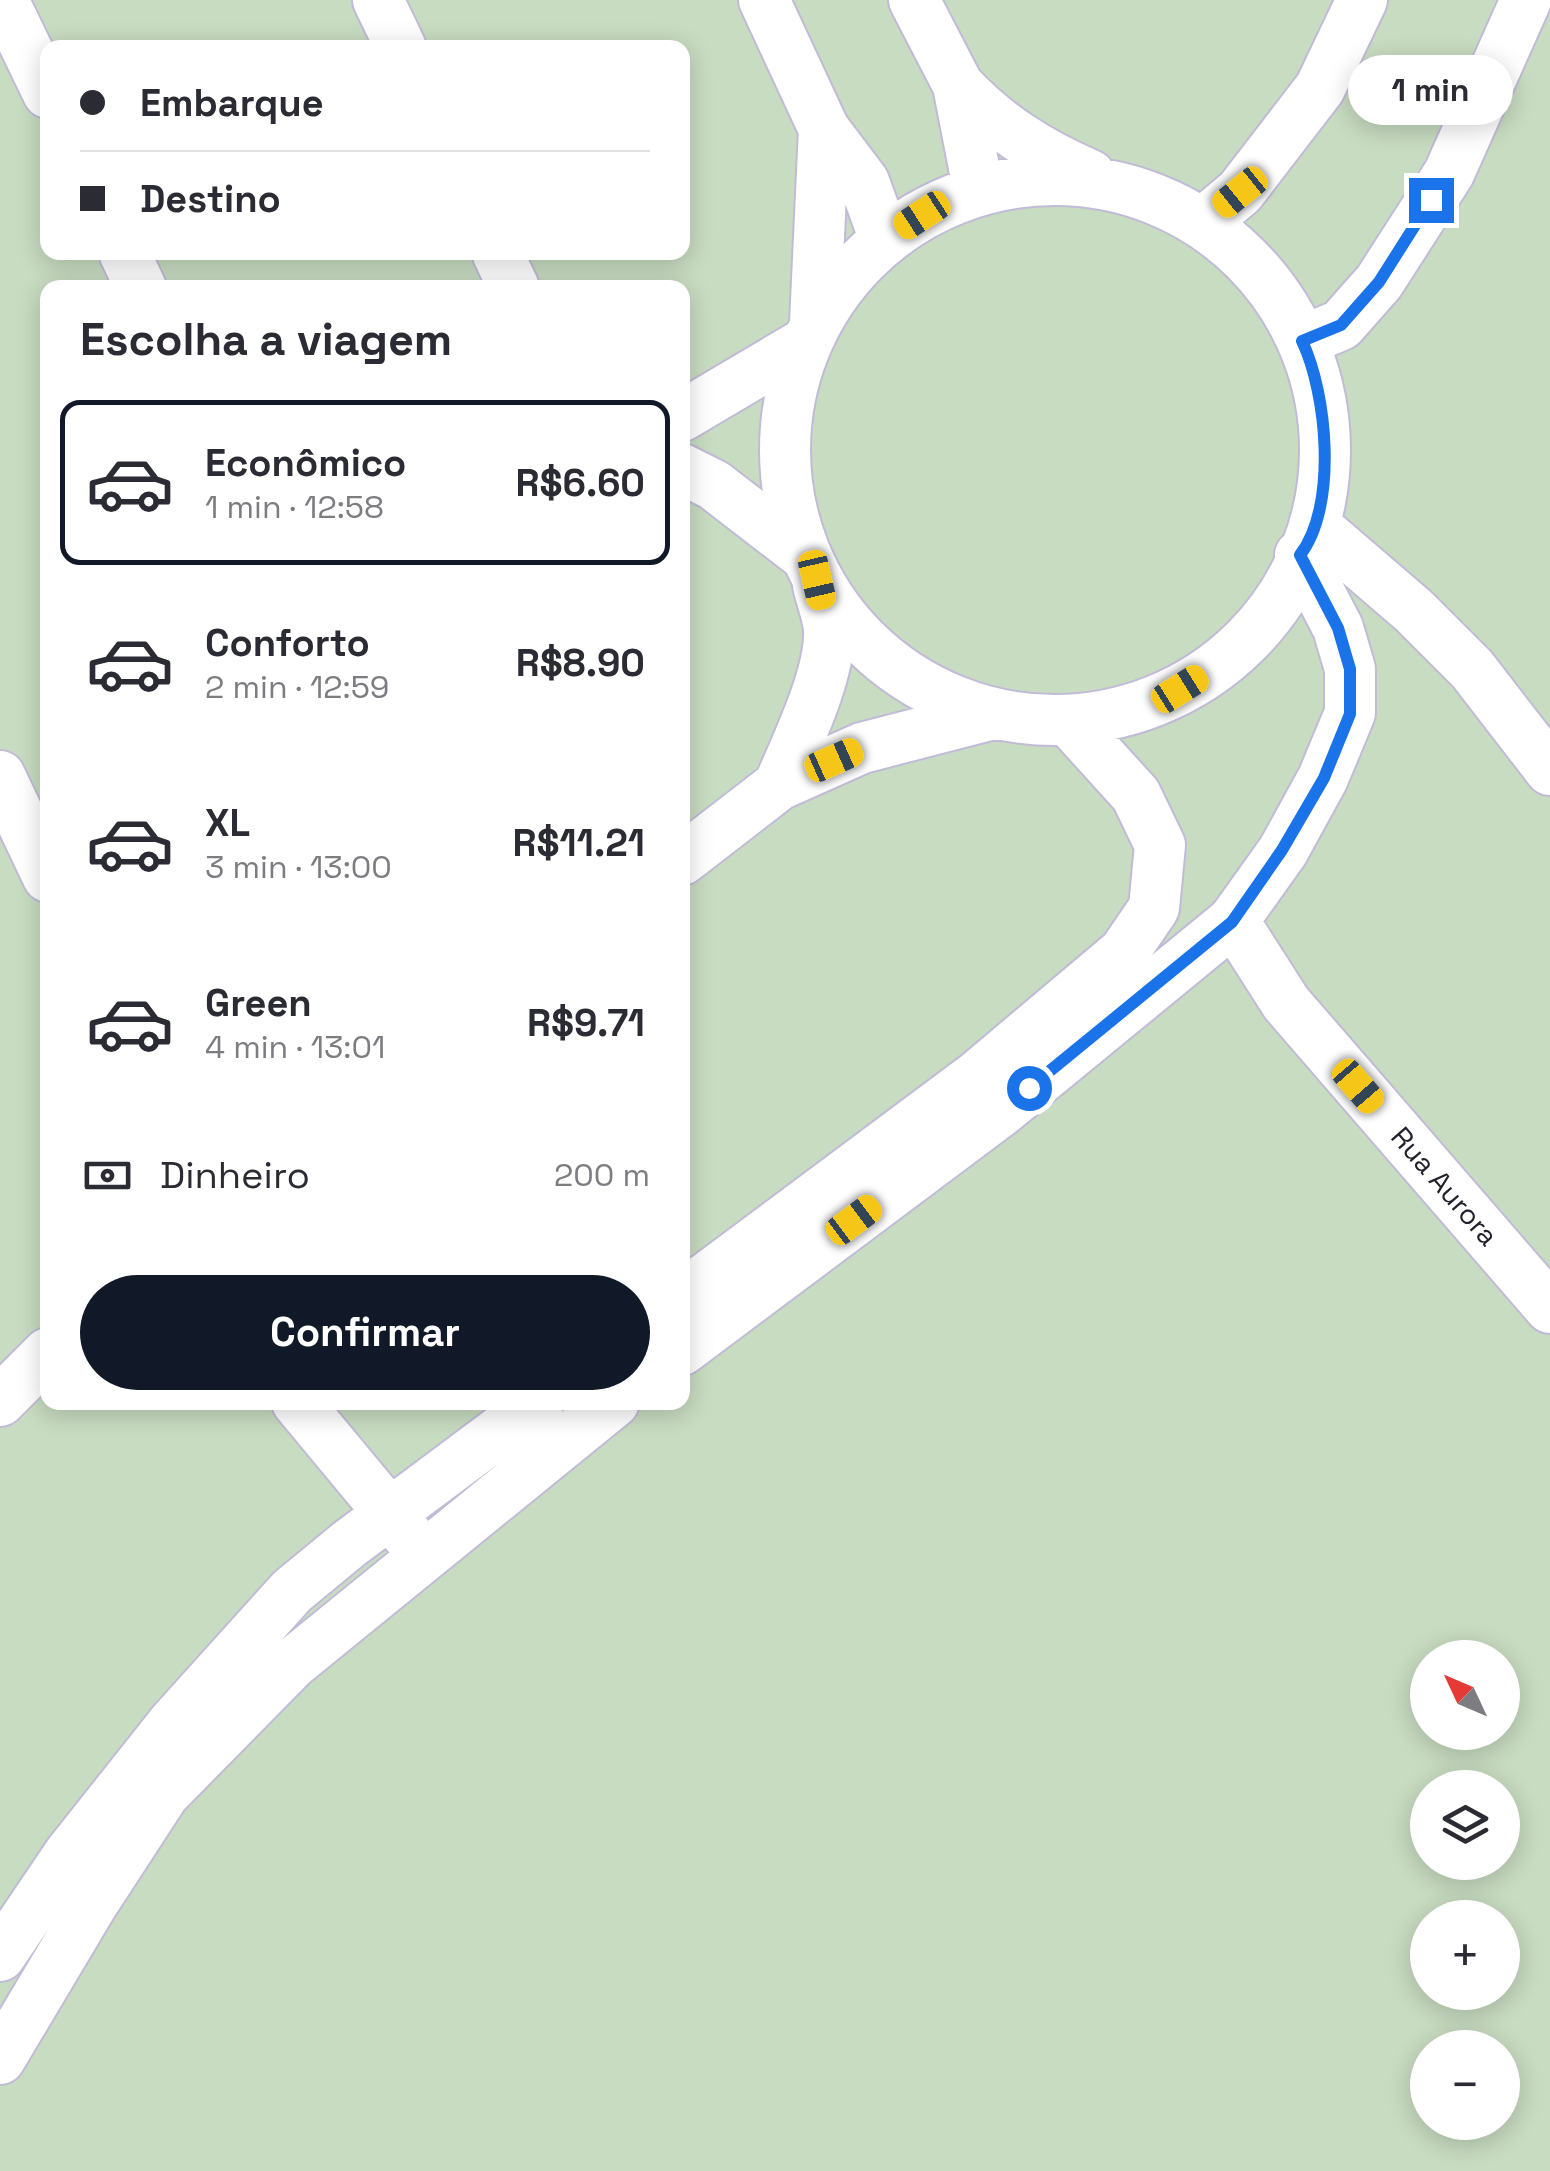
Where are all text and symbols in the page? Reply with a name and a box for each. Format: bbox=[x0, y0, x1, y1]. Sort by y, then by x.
callout: 1 min bbox=[1348, 55, 1514, 125]
text: 1 min bbox=[1391, 70, 1470, 110]
text: Embarque bbox=[140, 79, 324, 127]
car bbox=[1207, 161, 1273, 223]
text: Destino bbox=[140, 175, 281, 223]
route end bbox=[1409, 178, 1454, 223]
car bbox=[889, 186, 955, 244]
text: Escolha a viagem bbox=[80, 311, 452, 368]
icon: car bbox=[85, 438, 175, 528]
text: Econômico bbox=[205, 439, 406, 487]
text: R$6.60 bbox=[515, 459, 645, 507]
text: 1 min · 12:58 bbox=[205, 487, 384, 527]
car bbox=[796, 547, 838, 613]
icon: car bbox=[85, 618, 175, 708]
text: Conforto bbox=[205, 619, 370, 667]
text: R$8.90 bbox=[516, 639, 645, 687]
car bbox=[1147, 660, 1213, 718]
text: 2 min · 12:59 bbox=[205, 667, 389, 707]
car bbox=[800, 734, 868, 786]
icon: car bbox=[85, 798, 175, 888]
text: XL bbox=[205, 799, 250, 847]
text: R$11.21 bbox=[513, 819, 645, 867]
text: 3 min · 13:00 bbox=[205, 847, 392, 887]
icon: car bbox=[85, 978, 175, 1068]
text: Green bbox=[205, 979, 312, 1027]
text: R$9.71 bbox=[527, 999, 645, 1047]
text: 4 min · 13:01 bbox=[205, 1027, 385, 1067]
car bbox=[1327, 1054, 1389, 1118]
route start bbox=[1007, 1066, 1052, 1111]
street label: Rua Aurora bbox=[1384, 1119, 1506, 1253]
icon: cash bbox=[80, 1148, 135, 1203]
text: Dinheiro bbox=[160, 1151, 310, 1199]
text: 200 m bbox=[554, 1155, 650, 1195]
car bbox=[821, 1190, 887, 1250]
button: Confirmar bbox=[80, 1275, 650, 1390]
north arrow bbox=[1410, 1640, 1520, 1750]
map controls bbox=[1410, 1640, 1520, 2140]
button: layers bbox=[1410, 1770, 1520, 1880]
button: + bbox=[1410, 1900, 1520, 2010]
button: − bbox=[1410, 2030, 1520, 2140]

